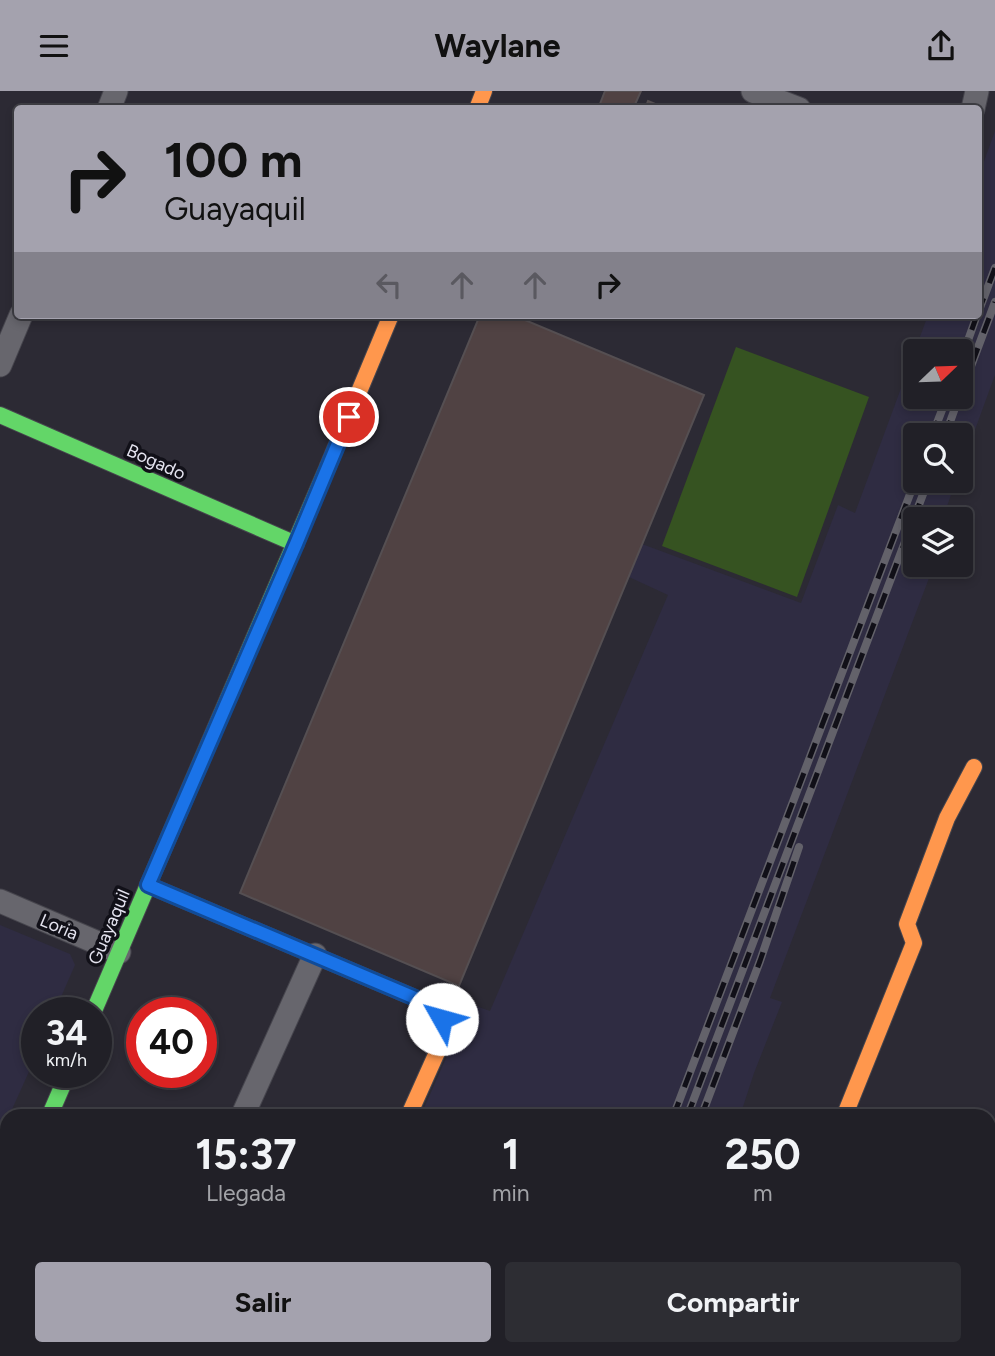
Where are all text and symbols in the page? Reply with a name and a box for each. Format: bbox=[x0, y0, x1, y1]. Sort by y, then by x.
icon: menu bbox=[35, 27, 73, 65]
text: Waylane bbox=[434, 27, 561, 65]
icon: share bbox=[922, 27, 960, 65]
text: 100 m bbox=[164, 130, 303, 189]
icon: right bbox=[49, 133, 140, 224]
text: Guayaquil bbox=[164, 190, 306, 228]
icon: left bbox=[370, 266, 408, 304]
icon: ahead bbox=[443, 266, 481, 304]
icon: ahead bbox=[516, 266, 554, 304]
icon: right bbox=[589, 266, 627, 304]
north arrow bbox=[903, 339, 973, 409]
map controls bbox=[903, 339, 973, 577]
pin bbox=[319, 387, 379, 447]
icon: arrive bbox=[330, 398, 368, 436]
button: search bbox=[903, 423, 973, 493]
street label: Bogado bbox=[123, 439, 189, 485]
button: layers bbox=[903, 507, 973, 577]
street label: Guayaquil bbox=[83, 886, 135, 968]
street label: Loria bbox=[37, 909, 81, 945]
position arrow bbox=[405, 982, 479, 1056]
speed limit sign: 40 bbox=[126, 997, 217, 1088]
text: 34 bbox=[46, 1012, 87, 1054]
text: km/h bbox=[46, 1049, 87, 1071]
text: 15:37 bbox=[195, 1129, 297, 1180]
text: 1 bbox=[502, 1129, 520, 1180]
text: 250 bbox=[725, 1129, 801, 1180]
text: Llegada bbox=[206, 1179, 286, 1207]
text: min bbox=[492, 1179, 530, 1207]
text: m bbox=[753, 1179, 773, 1207]
button: Salir bbox=[35, 1262, 491, 1342]
button: Compartir bbox=[505, 1262, 961, 1342]

